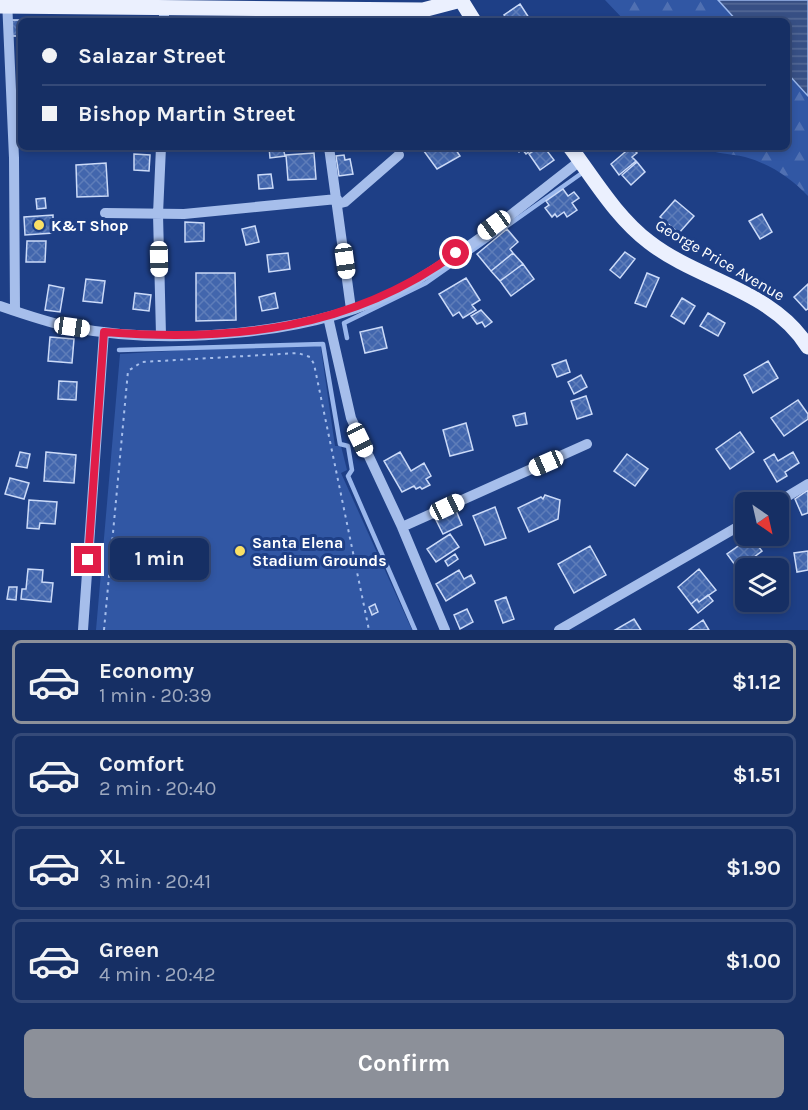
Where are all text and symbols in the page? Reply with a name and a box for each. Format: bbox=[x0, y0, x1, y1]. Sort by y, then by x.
text: Salazar Street bbox=[78, 43, 226, 69]
text: Bishop Martin Street bbox=[78, 101, 295, 127]
car bbox=[474, 207, 514, 243]
street label: George Price Avenue bbox=[652, 215, 788, 305]
place label: K&T Shop bbox=[51, 216, 129, 235]
marker: K&T Shop bbox=[32, 218, 46, 232]
route start bbox=[442, 239, 469, 266]
car bbox=[150, 241, 168, 277]
car bbox=[334, 242, 356, 280]
car bbox=[53, 316, 91, 338]
car bbox=[344, 420, 376, 460]
car bbox=[526, 447, 566, 479]
car bbox=[427, 491, 467, 523]
north arrow bbox=[735, 492, 789, 546]
map controls bbox=[735, 492, 789, 612]
place label: Santa Elena Stadium Grounds bbox=[252, 533, 387, 570]
callout: 1 min bbox=[109, 539, 208, 581]
marker: Santa Elena Stadium Grounds bbox=[233, 544, 247, 558]
route end bbox=[74, 546, 101, 573]
text: 1 min bbox=[134, 547, 185, 570]
button: layers bbox=[735, 558, 789, 612]
icon: car bbox=[27, 655, 81, 709]
text: Economy bbox=[99, 658, 194, 684]
text: $1.12 bbox=[732, 669, 781, 695]
text: 1 min · 20:39 bbox=[99, 684, 212, 707]
icon: car bbox=[27, 748, 81, 802]
text: Comfort bbox=[99, 751, 184, 777]
text: $1.51 bbox=[733, 762, 781, 788]
text: 2 min · 20:40 bbox=[99, 777, 216, 800]
icon: car bbox=[27, 841, 81, 895]
text: XL bbox=[99, 844, 125, 870]
text: $1.90 bbox=[726, 855, 781, 881]
text: 3 min · 20:41 bbox=[99, 870, 211, 893]
icon: car bbox=[27, 934, 81, 988]
text: Green bbox=[99, 937, 160, 963]
text: $1.00 bbox=[725, 948, 781, 974]
text: 4 min · 20:42 bbox=[99, 963, 216, 986]
button: Confirm bbox=[24, 1029, 784, 1098]

